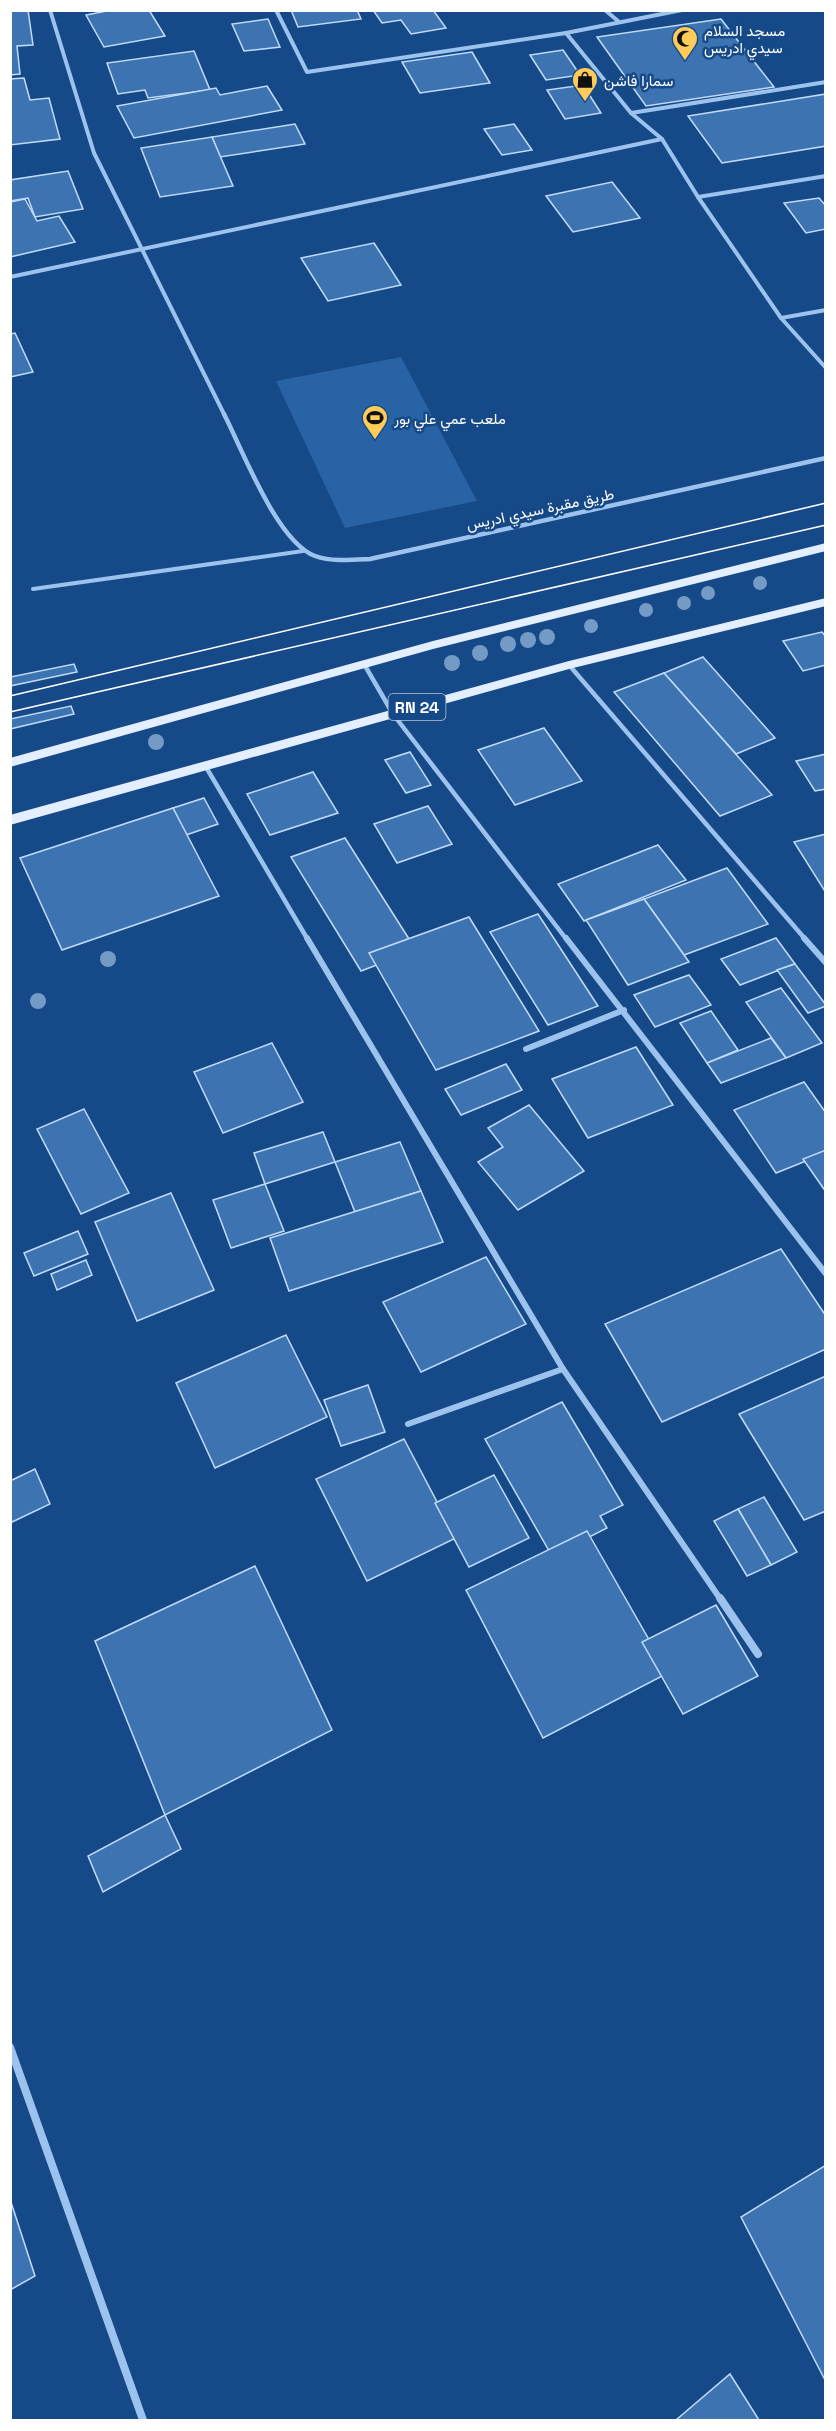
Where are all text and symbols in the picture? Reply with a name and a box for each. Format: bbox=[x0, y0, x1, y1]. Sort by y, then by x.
place label: مسجد السلام سيدي ادريس bbox=[704, 21, 785, 61]
mosque icon: مسجد السلام سيدي ادريس bbox=[670, 24, 700, 62]
shop icon: سمارا فاشن bbox=[570, 65, 600, 103]
place label: سمارا فاشن bbox=[604, 71, 673, 91]
sports icon: ملعب عمي علي بور bbox=[360, 403, 390, 441]
place label: ملعب عمي علي بور bbox=[393, 409, 506, 432]
street label: طريق مقبرة سيدي ادريس bbox=[464, 484, 617, 538]
road number: RN 24 bbox=[388, 694, 446, 720]

